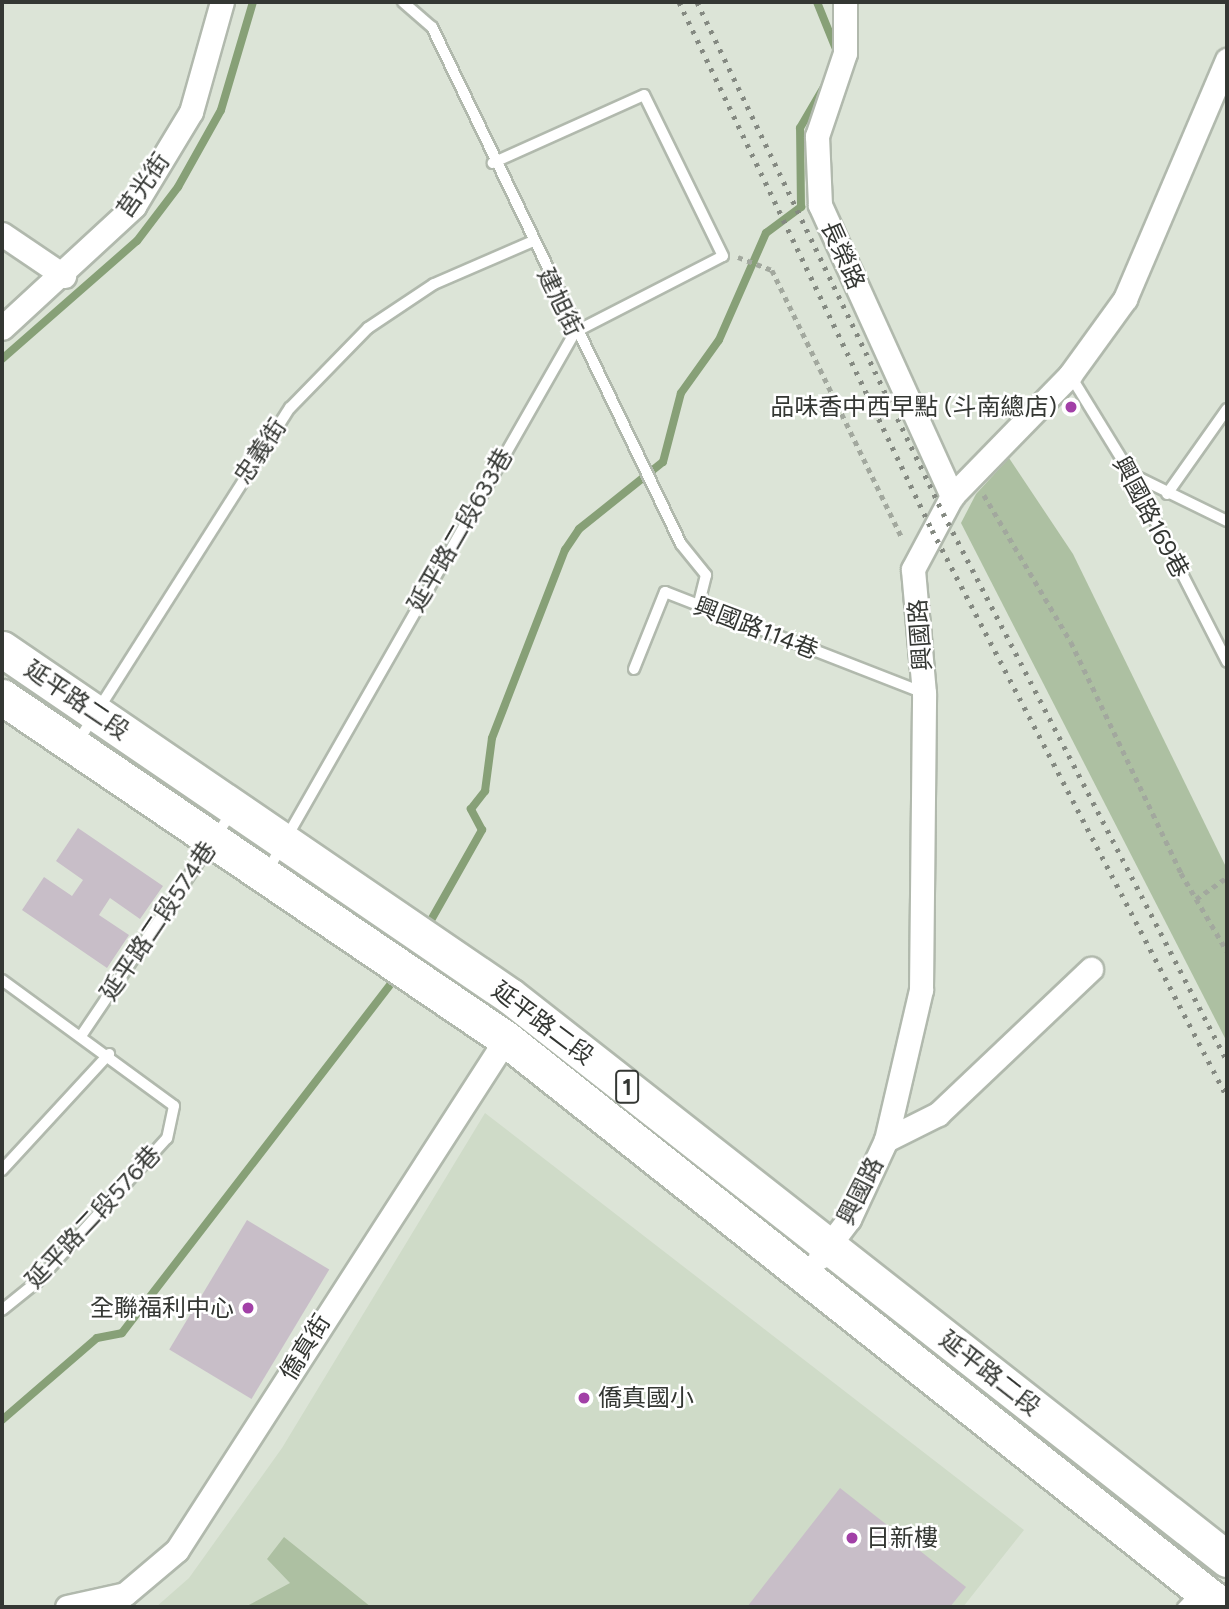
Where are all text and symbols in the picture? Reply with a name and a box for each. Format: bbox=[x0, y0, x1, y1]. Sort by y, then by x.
street label: 莒光街 bbox=[111, 147, 175, 223]
street label: 長榮路 bbox=[815, 216, 871, 294]
street label: 建旭街 bbox=[531, 263, 589, 341]
place label: 品味香中西早點 (斗南總店) bbox=[770, 393, 1057, 421]
marker: 品味香中西早點 (斗南總店) bbox=[1063, 399, 1079, 415]
street label: 忠義街 bbox=[228, 413, 292, 489]
street label: 延平路二段633巷 bbox=[402, 443, 518, 617]
street label: 興國路169巷 bbox=[1107, 451, 1195, 583]
street label: 興國路114巷 bbox=[690, 591, 822, 665]
street label: 興國路 bbox=[903, 598, 937, 672]
street label: 延平路二段 bbox=[19, 655, 135, 745]
street label: 延平路二段574巷 bbox=[94, 836, 222, 1006]
street label: 延平路二段 bbox=[486, 975, 600, 1071]
road number: 1 bbox=[615, 1068, 639, 1106]
street label: 延平路二段576巷 bbox=[20, 1140, 166, 1294]
street label: 興國路 bbox=[831, 1152, 889, 1230]
place label: 全聯福利中心 bbox=[90, 1294, 234, 1322]
marker: 全聯福利中心 bbox=[240, 1300, 256, 1316]
street label: 僑真街 bbox=[274, 1309, 336, 1385]
street label: 延平路二段 bbox=[934, 1325, 1046, 1421]
place label: 僑真國小 bbox=[598, 1384, 694, 1412]
marker: 僑真國小 bbox=[576, 1390, 592, 1406]
place label: 日新樓 bbox=[866, 1524, 938, 1552]
marker: 日新樓 bbox=[844, 1530, 860, 1546]

